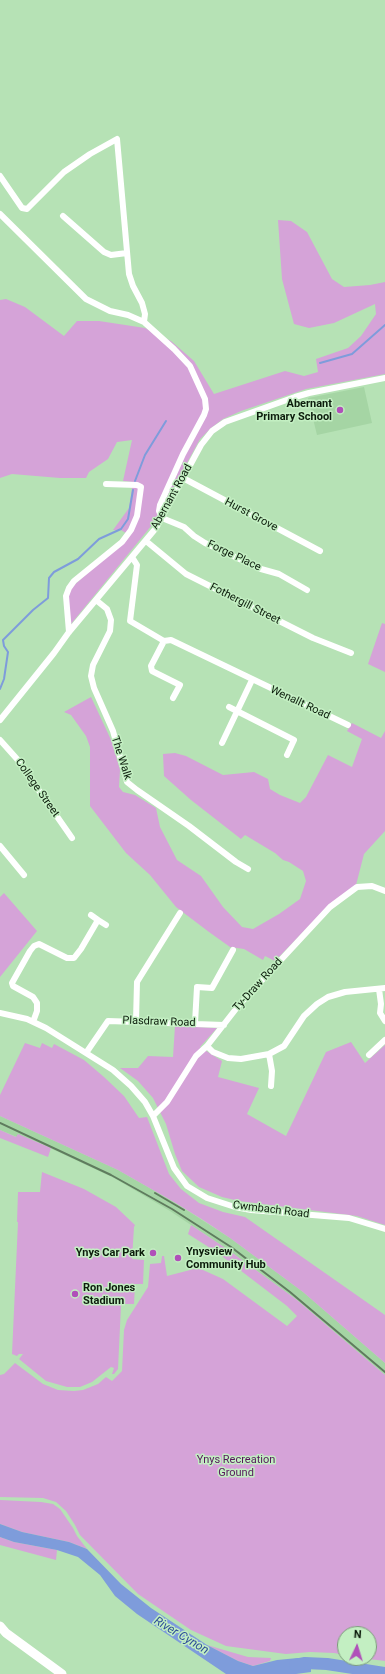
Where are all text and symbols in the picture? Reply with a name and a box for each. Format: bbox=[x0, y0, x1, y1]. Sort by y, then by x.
place label: Abernant Primary School bbox=[256, 397, 332, 423]
marker: Abernant Primary School bbox=[335, 405, 345, 415]
street label: Abernant Road bbox=[149, 462, 195, 532]
street label: Hurst Grove bbox=[222, 496, 280, 534]
street label: Forge Place bbox=[205, 538, 263, 574]
street label: Fothergill Street bbox=[208, 581, 282, 627]
street label: Wenallt Road bbox=[268, 683, 332, 723]
street label: The Walk bbox=[108, 735, 134, 781]
street label: College Street bbox=[12, 756, 62, 820]
street label: Ty-Draw Road bbox=[231, 956, 285, 1014]
street label: Plasdraw Road bbox=[122, 1014, 196, 1030]
street label: Cwmbach Road bbox=[232, 1199, 310, 1221]
place label: Ynysview Community Hub bbox=[186, 1245, 266, 1271]
place label: Ynys Car Park bbox=[76, 1246, 145, 1260]
marker: Ynys Car Park bbox=[148, 1248, 158, 1258]
marker: Ynysview Community Hub bbox=[173, 1253, 183, 1263]
place label: Ron Jones Stadium bbox=[83, 1281, 135, 1307]
marker: Ron Jones Stadium bbox=[70, 1289, 80, 1299]
park label: Ynys Recreation Ground bbox=[197, 1453, 275, 1479]
water label: River Cynon bbox=[151, 1614, 211, 1658]
north arrow bbox=[337, 1626, 377, 1666]
text: N bbox=[353, 1628, 362, 1641]

